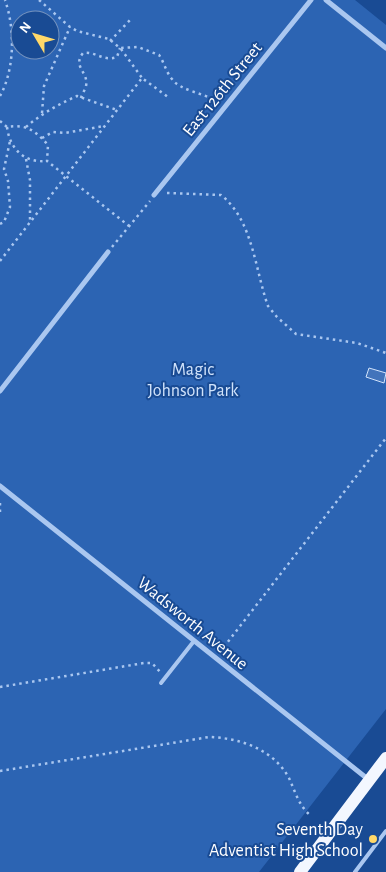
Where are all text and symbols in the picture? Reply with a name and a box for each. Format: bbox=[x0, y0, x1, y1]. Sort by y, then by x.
north arrow bbox=[10, 10, 60, 60]
text: N bbox=[17, 19, 34, 36]
street label: East 126th Street bbox=[180, 39, 266, 140]
park label: Magic Johnson Park bbox=[147, 361, 239, 400]
street label: Wadsworth Avenue bbox=[134, 574, 251, 674]
place label: Seventh Day Adventist High School bbox=[209, 821, 363, 860]
marker: Seventh Day Adventist High School bbox=[367, 833, 379, 845]

